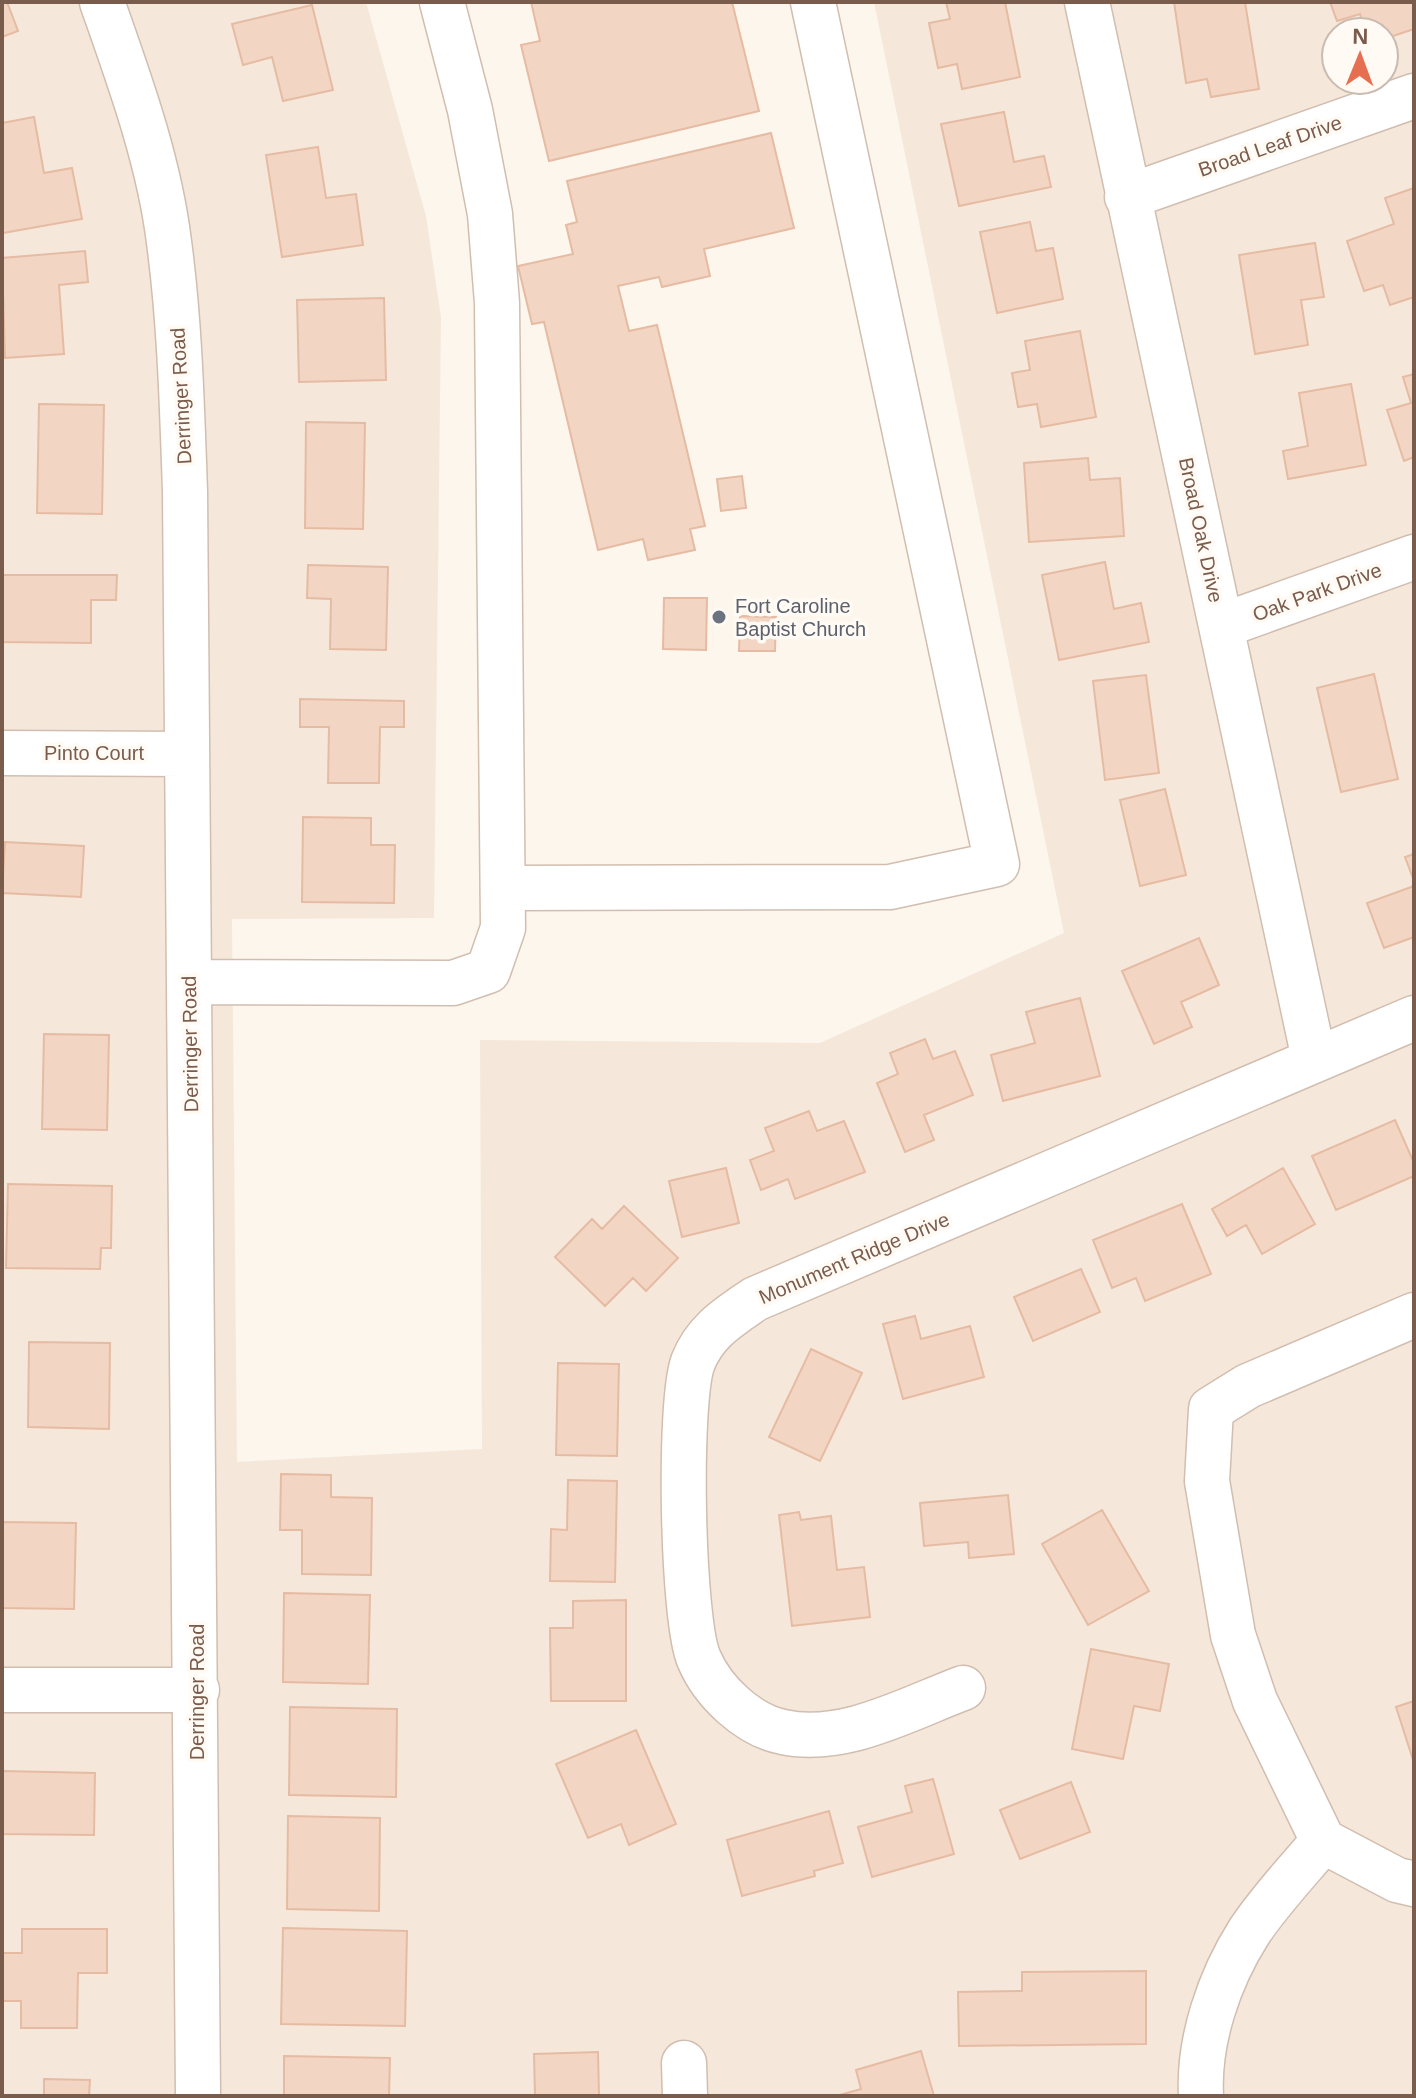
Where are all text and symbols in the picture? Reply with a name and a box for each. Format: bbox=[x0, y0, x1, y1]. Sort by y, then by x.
north arrow bbox=[1320, 16, 1400, 96]
text: N bbox=[1352, 24, 1369, 49]
street label: Broad Leaf Drive bbox=[1195, 111, 1345, 181]
street label: Derringer Road bbox=[166, 327, 196, 465]
street label: Broad Oak Drive bbox=[1175, 455, 1227, 605]
street label: Oak Park Drive bbox=[1250, 558, 1384, 626]
place label: Fort Caroline Baptist Church bbox=[735, 595, 866, 640]
marker: Fort Caroline Baptist Church bbox=[710, 608, 728, 626]
street label: Pinto Court bbox=[44, 742, 144, 764]
street label: Derringer Road bbox=[178, 975, 202, 1113]
street label: Monument Ridge Drive bbox=[756, 1208, 952, 1308]
street label: Derringer Road bbox=[186, 1624, 208, 1760]

